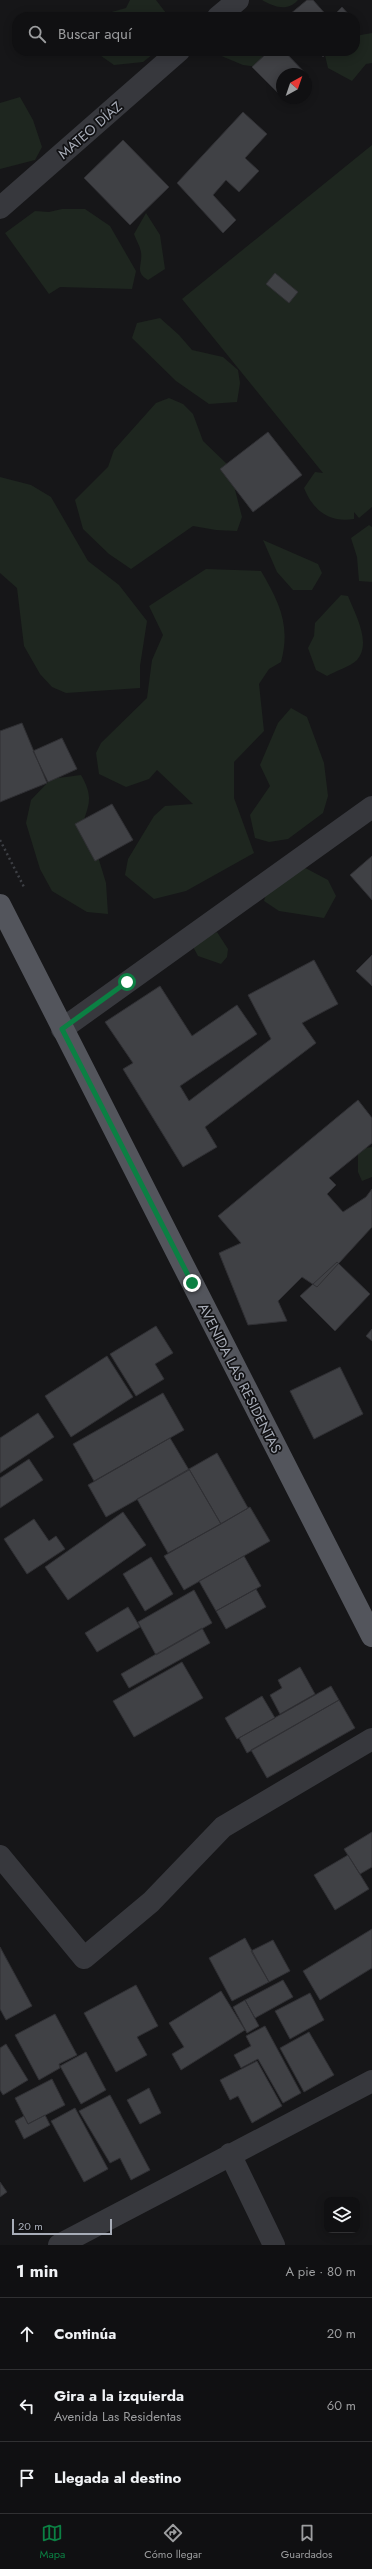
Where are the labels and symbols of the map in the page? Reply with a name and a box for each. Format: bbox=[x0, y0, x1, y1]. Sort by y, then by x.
north arrow bbox=[276, 68, 312, 104]
street label: MATEO DÍAZ bbox=[54, 96, 127, 163]
route start bbox=[118, 973, 136, 991]
route end bbox=[183, 1274, 201, 1292]
street label: AVENIDA LAS RESIDENTAS bbox=[193, 1299, 287, 1457]
scale bar bbox=[12, 2217, 112, 2236]

